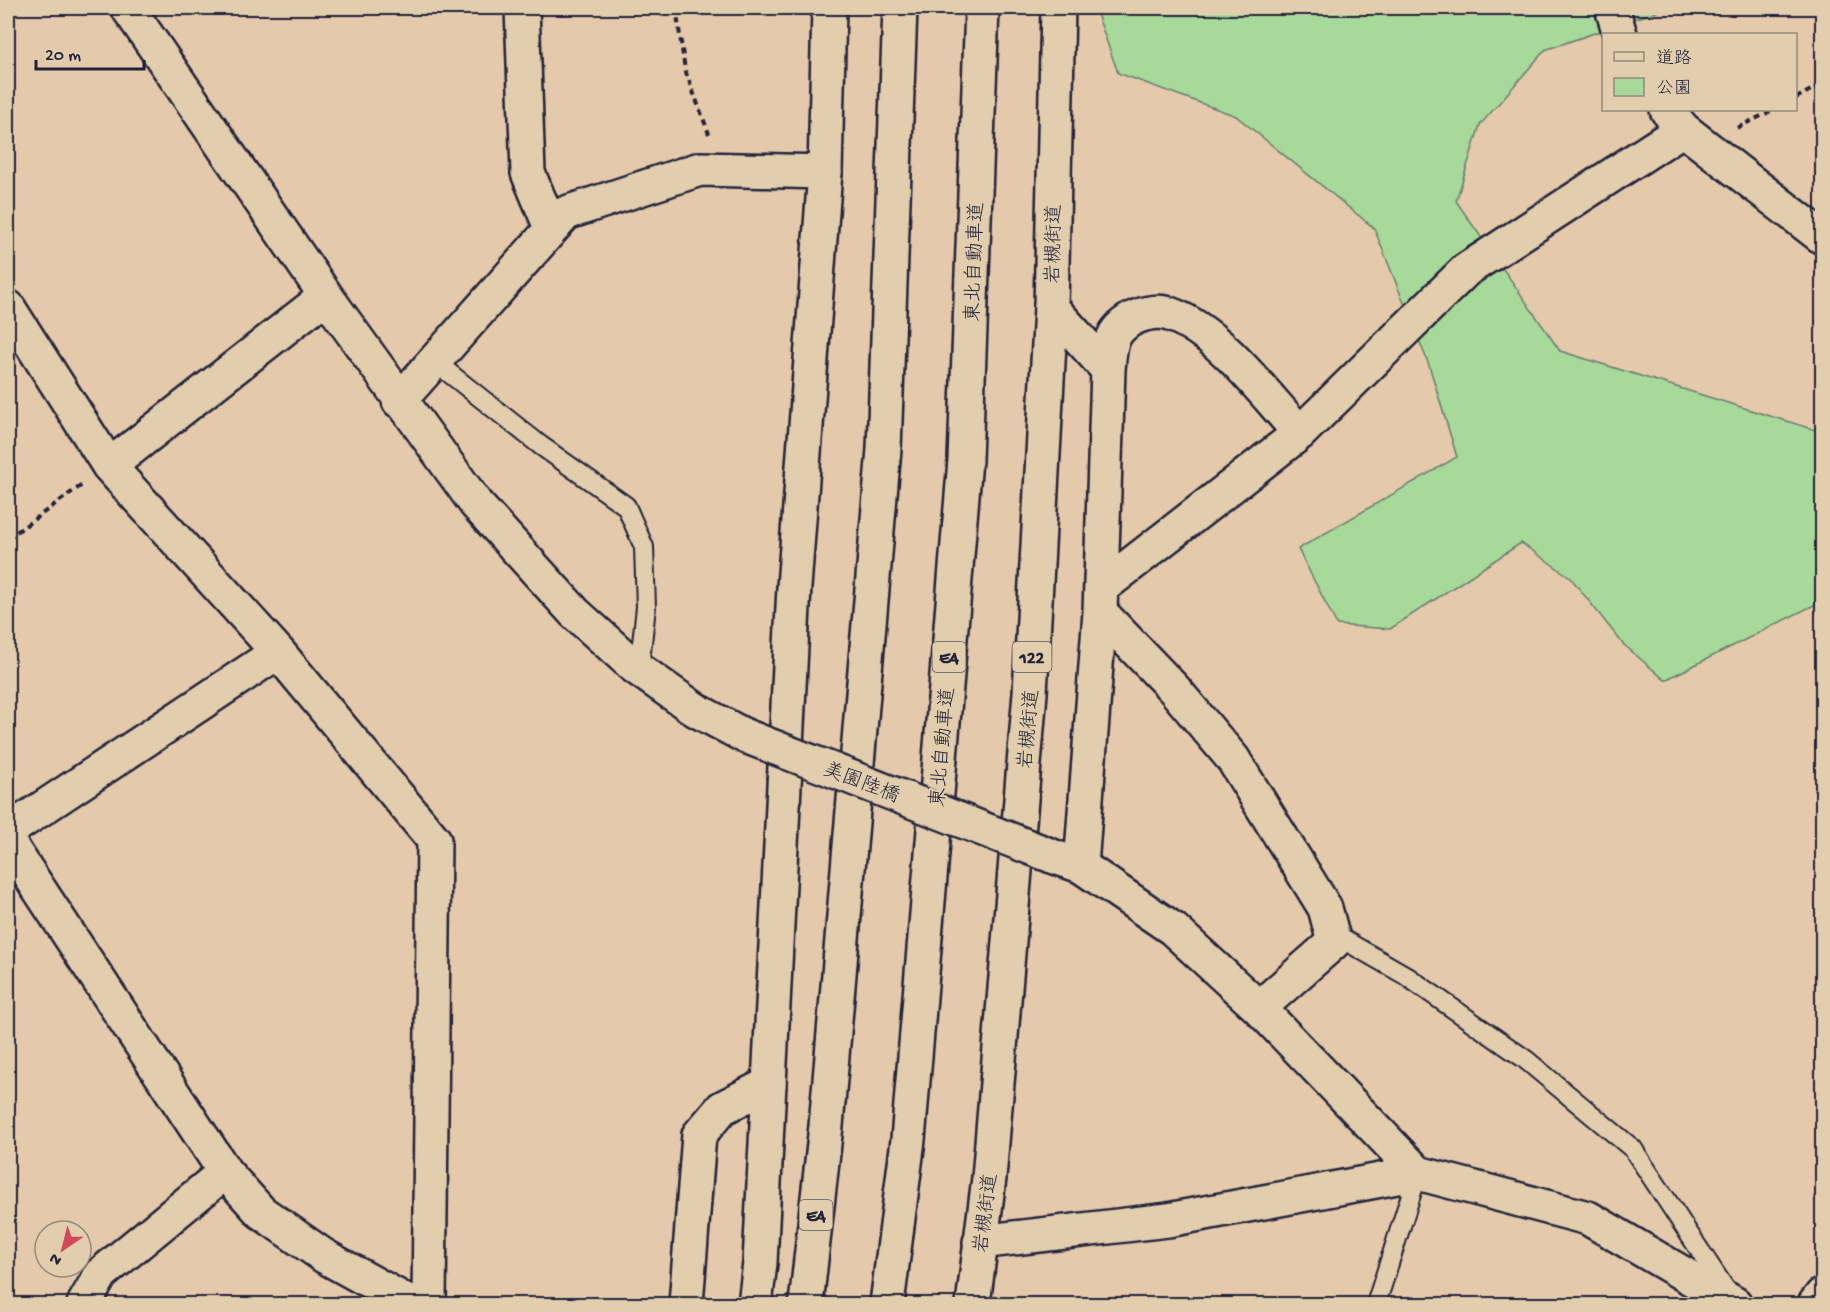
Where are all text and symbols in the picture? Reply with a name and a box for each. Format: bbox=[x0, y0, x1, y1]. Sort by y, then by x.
scale bar bbox=[36, 33, 144, 71]
legend bbox=[1602, 33, 1797, 111]
text: 20 m bbox=[45, 46, 81, 67]
text: 道路 bbox=[1656, 48, 1692, 70]
text: 公園 bbox=[1656, 79, 1692, 100]
street label: 東北自動車道 bbox=[961, 202, 990, 322]
street label: 岩槻街道 bbox=[1042, 204, 1068, 284]
road number: E4 bbox=[932, 642, 966, 672]
road number: 122 bbox=[1012, 642, 1052, 672]
street label: 東北自動車道 bbox=[926, 686, 961, 808]
street label: 岩槻街道 bbox=[1015, 688, 1045, 770]
street label: 美園陸橋 bbox=[819, 758, 903, 809]
street label: 岩槻街道 bbox=[970, 1172, 1004, 1255]
road number: E4 bbox=[800, 1200, 832, 1230]
north arrow bbox=[33, 1219, 93, 1279]
text: N bbox=[46, 1247, 66, 1269]

